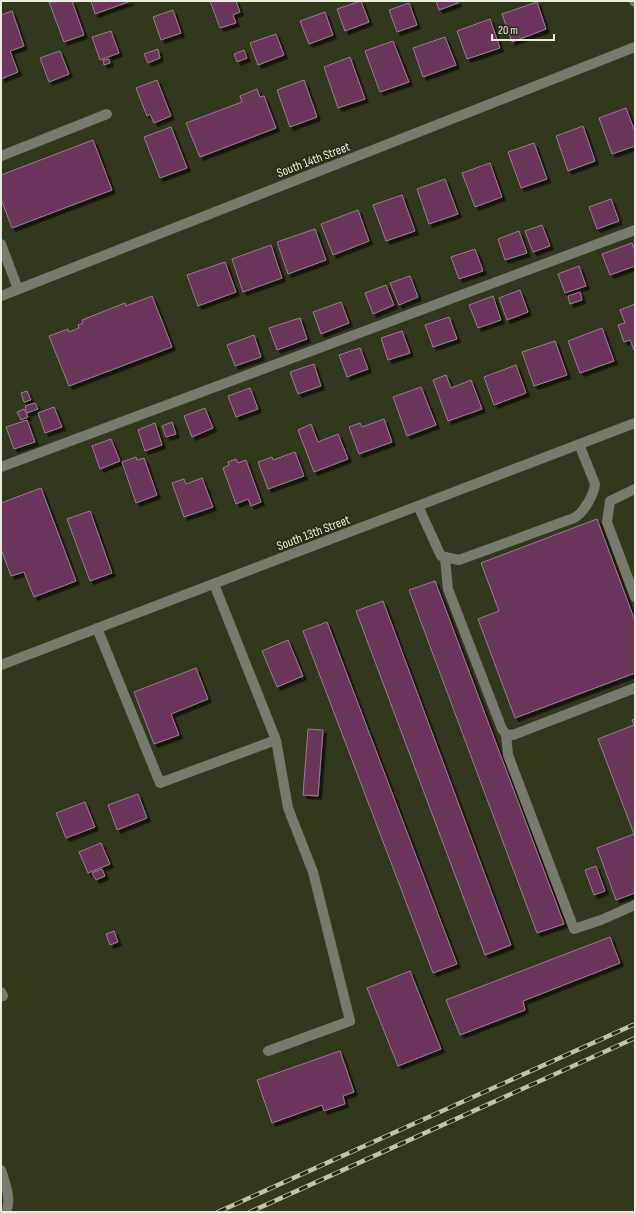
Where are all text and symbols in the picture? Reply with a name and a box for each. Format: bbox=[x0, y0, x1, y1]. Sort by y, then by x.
scale bar bbox=[492, 16, 554, 42]
text: 20 m bbox=[498, 23, 518, 38]
street label: South 14th Street bbox=[275, 139, 352, 181]
street label: South 13th Street bbox=[275, 512, 352, 554]

